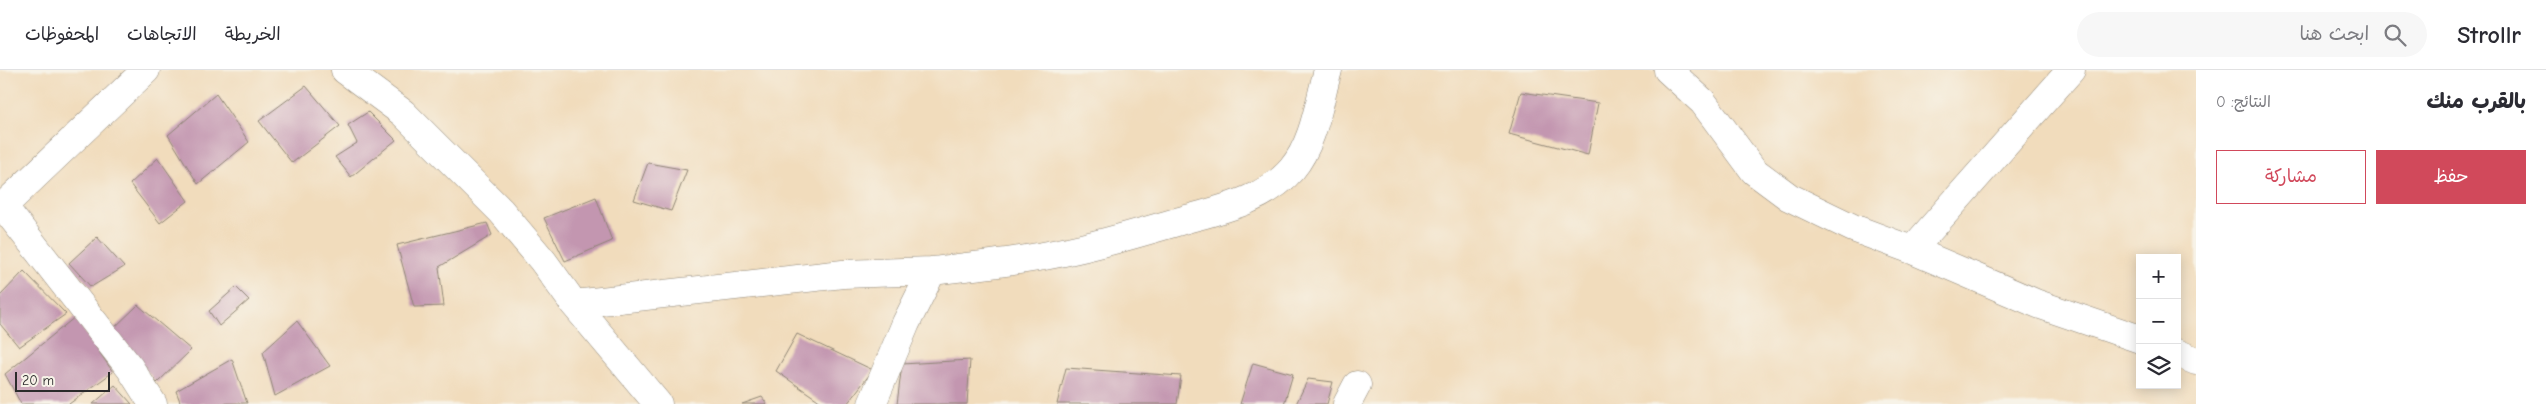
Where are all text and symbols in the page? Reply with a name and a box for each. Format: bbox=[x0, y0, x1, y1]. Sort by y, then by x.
search box bbox=[2077, 12, 2427, 57]
icon: search bbox=[2381, 21, 2409, 49]
text: Strollr bbox=[2457, 21, 2521, 49]
text: ابحث هنا bbox=[2299, 23, 2369, 45]
text: المحفوظات bbox=[25, 24, 99, 45]
text: الاتجاهات bbox=[127, 24, 197, 45]
text: الخريطة bbox=[225, 24, 281, 45]
text: بالقرب منك bbox=[2426, 89, 2526, 113]
text: النتائج: 0 bbox=[2216, 93, 2271, 111]
button: مشاركة bbox=[2216, 150, 2366, 204]
button: حفظ bbox=[2376, 150, 2526, 204]
map controls bbox=[2136, 254, 2181, 389]
button: + bbox=[2136, 254, 2181, 299]
button: − bbox=[2136, 299, 2181, 344]
button: layers bbox=[2136, 344, 2181, 389]
scale bar bbox=[15, 369, 110, 392]
text: 20 m bbox=[22, 372, 54, 389]

